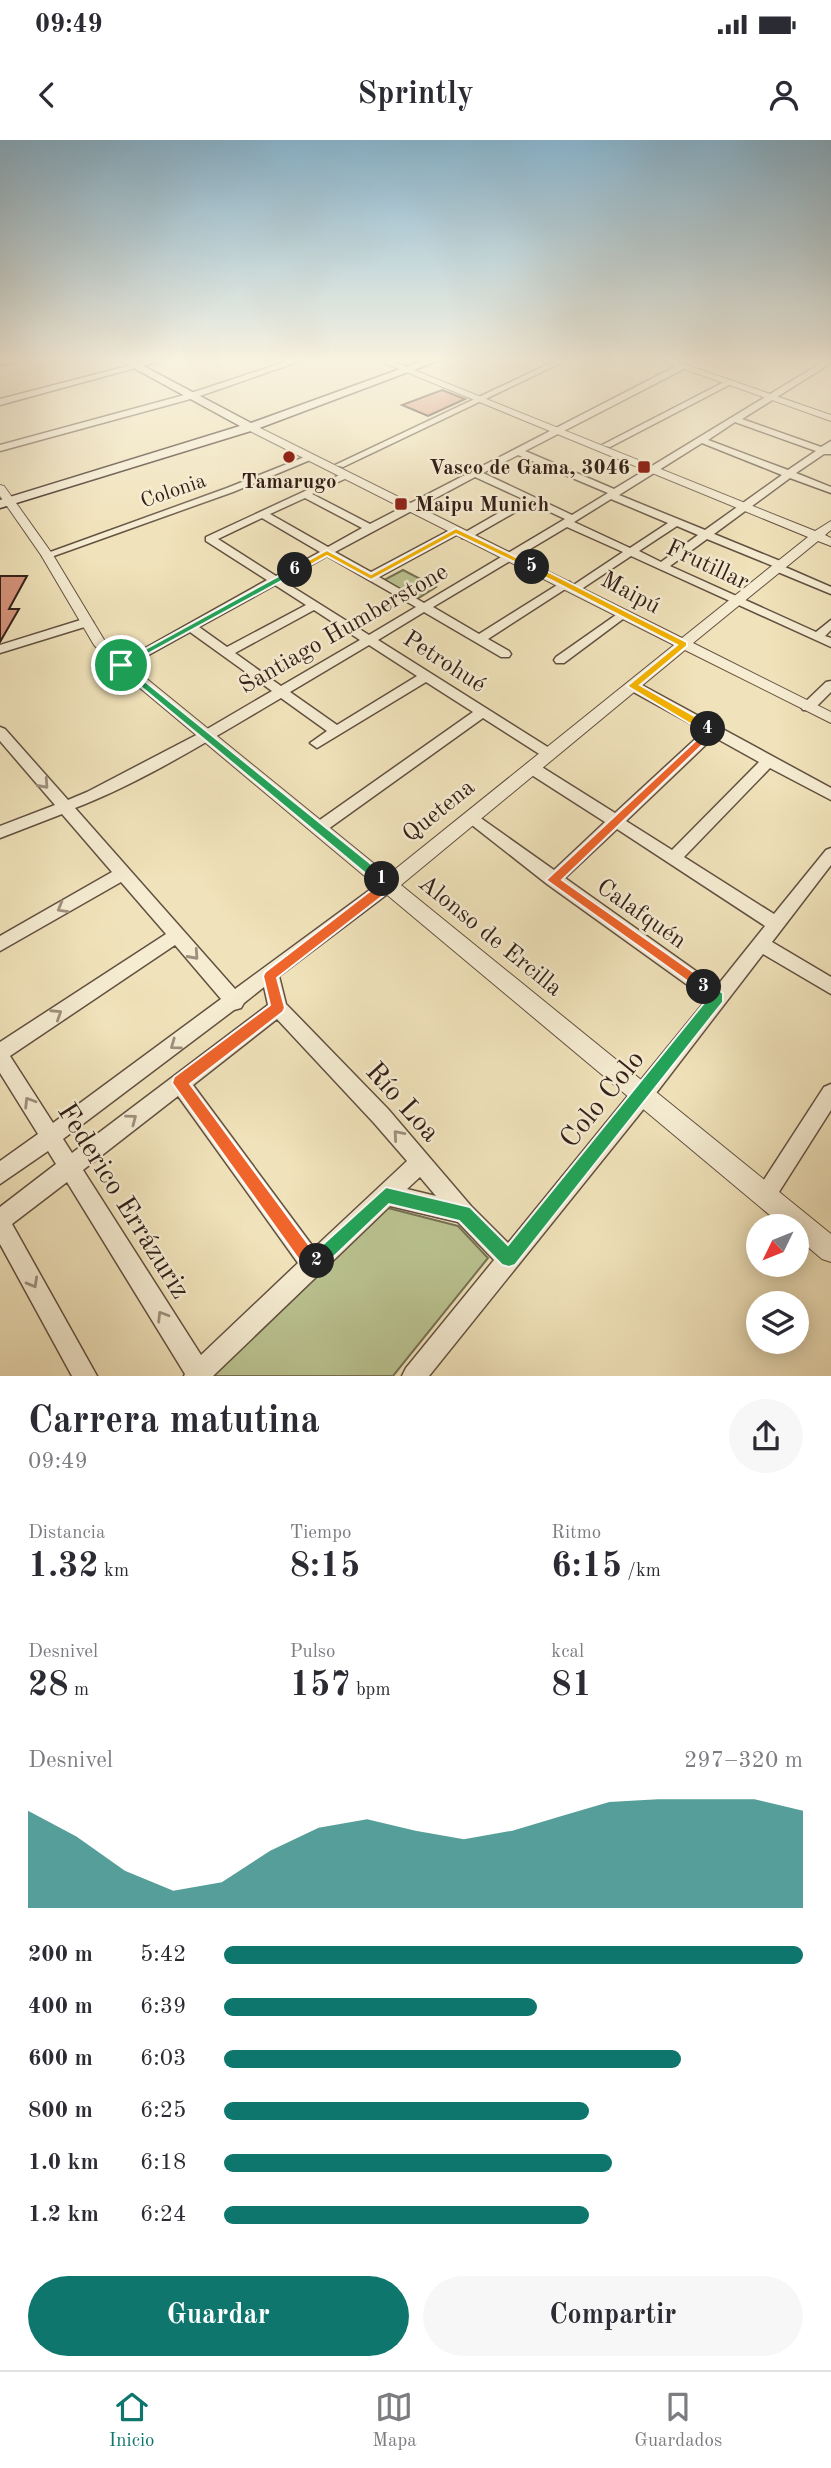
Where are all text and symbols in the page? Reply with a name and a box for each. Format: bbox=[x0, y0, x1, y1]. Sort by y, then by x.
text: 09:49 bbox=[35, 12, 103, 38]
icon: back bbox=[28, 76, 66, 114]
icon: person bbox=[765, 76, 803, 114]
text: Sprintly bbox=[357, 79, 474, 111]
marker: Tamarugo bbox=[281, 449, 297, 465]
place label: Vasco de Gama, 3046 bbox=[429, 458, 630, 479]
marker: Vasco de Gama, 3046 bbox=[636, 459, 652, 475]
street label: Colonia bbox=[138, 470, 209, 512]
place label: Tamarugo bbox=[242, 472, 336, 493]
place label: Maipu Munich bbox=[415, 495, 549, 516]
marker: Maipu Munich bbox=[393, 496, 409, 512]
street label: Frutillar bbox=[662, 536, 752, 595]
pin: 5 bbox=[514, 550, 550, 584]
pin: 6 bbox=[278, 552, 312, 588]
text: 5 bbox=[526, 557, 537, 576]
street label: Santiago Humberstone bbox=[236, 560, 452, 699]
text: 6 bbox=[289, 560, 300, 579]
street label: Maipú bbox=[596, 568, 664, 619]
street label: Petrohué bbox=[398, 627, 490, 698]
pin bbox=[91, 635, 151, 695]
icon: arrive bbox=[102, 646, 140, 684]
pin: 4 bbox=[690, 712, 726, 746]
text: 4 bbox=[702, 719, 713, 738]
street label: Quetena bbox=[399, 775, 480, 848]
one-way arrow bbox=[36, 776, 48, 789]
pin: 1 bbox=[364, 862, 400, 896]
text: 1 bbox=[376, 869, 387, 888]
street label: Alonso de Ercilla bbox=[413, 871, 566, 1002]
street label: Calafquén bbox=[592, 875, 690, 954]
one-way arrow bbox=[56, 900, 69, 913]
one-way arrow bbox=[186, 947, 198, 960]
pin: 3 bbox=[686, 970, 722, 1004]
text: 3 bbox=[698, 977, 709, 996]
one-way arrow bbox=[49, 1010, 62, 1023]
one-way arrow bbox=[170, 1037, 183, 1050]
street label: Colo Colo bbox=[556, 1046, 651, 1154]
street label: Río Loa bbox=[359, 1058, 444, 1148]
one-way arrow bbox=[24, 1097, 37, 1110]
street label: Federico Errázuriz bbox=[51, 1099, 194, 1304]
one-way arrow bbox=[124, 1115, 137, 1128]
one-way arrow bbox=[393, 1130, 406, 1143]
north arrow bbox=[746, 1214, 808, 1278]
map controls bbox=[746, 1214, 809, 1354]
pin: 2 bbox=[300, 1244, 334, 1278]
text: 2 bbox=[311, 1251, 322, 1270]
one-way arrow bbox=[25, 1275, 38, 1288]
button: layers bbox=[746, 1291, 809, 1354]
one-way arrow bbox=[158, 1311, 171, 1324]
button: share bbox=[729, 1399, 803, 1473]
text: Carrera matutina bbox=[28, 1403, 320, 1441]
text: 09:49 bbox=[28, 1450, 88, 1473]
text: Distancia bbox=[28, 1524, 105, 1543]
text: Tiempo bbox=[290, 1524, 351, 1543]
text: Ritmo bbox=[551, 1524, 601, 1543]
text: 1.32 bbox=[28, 1549, 99, 1584]
text: 8:15 bbox=[290, 1549, 360, 1584]
text: 6:15 bbox=[551, 1549, 622, 1584]
text: km bbox=[99, 1562, 129, 1581]
text: /km bbox=[622, 1562, 661, 1581]
text: Desnivel bbox=[28, 1643, 98, 1662]
text: Pulso bbox=[290, 1643, 336, 1662]
text: kcal bbox=[551, 1643, 584, 1662]
text: 28 bbox=[28, 1668, 69, 1703]
text: 157 bbox=[290, 1668, 351, 1703]
text: 81 bbox=[551, 1668, 592, 1703]
text: m bbox=[69, 1681, 89, 1700]
text: bpm bbox=[351, 1681, 391, 1700]
text: Desnivel bbox=[28, 1749, 113, 1772]
text: 297–320 m bbox=[684, 1749, 803, 1772]
text: 200 m bbox=[28, 1943, 93, 1966]
text: 5:42 bbox=[140, 1943, 186, 1966]
text: 400 m bbox=[28, 1995, 93, 2018]
text: 6:39 bbox=[140, 1995, 186, 2018]
text: 600 m bbox=[28, 2047, 93, 2070]
text: 6:03 bbox=[140, 2047, 186, 2070]
text: 800 m bbox=[28, 2099, 93, 2122]
text: 6:25 bbox=[140, 2099, 186, 2122]
text: 1.0 km bbox=[28, 2151, 99, 2174]
text: 6:18 bbox=[140, 2151, 186, 2174]
text: 1.2 km bbox=[28, 2203, 99, 2226]
text: 6:24 bbox=[140, 2203, 186, 2226]
button: Guardar bbox=[28, 2276, 409, 2356]
button: Compartir bbox=[423, 2276, 803, 2356]
tab: Inicio bbox=[109, 2388, 155, 2453]
tab: Mapa bbox=[372, 2388, 417, 2453]
tab: Guardados bbox=[634, 2388, 722, 2453]

